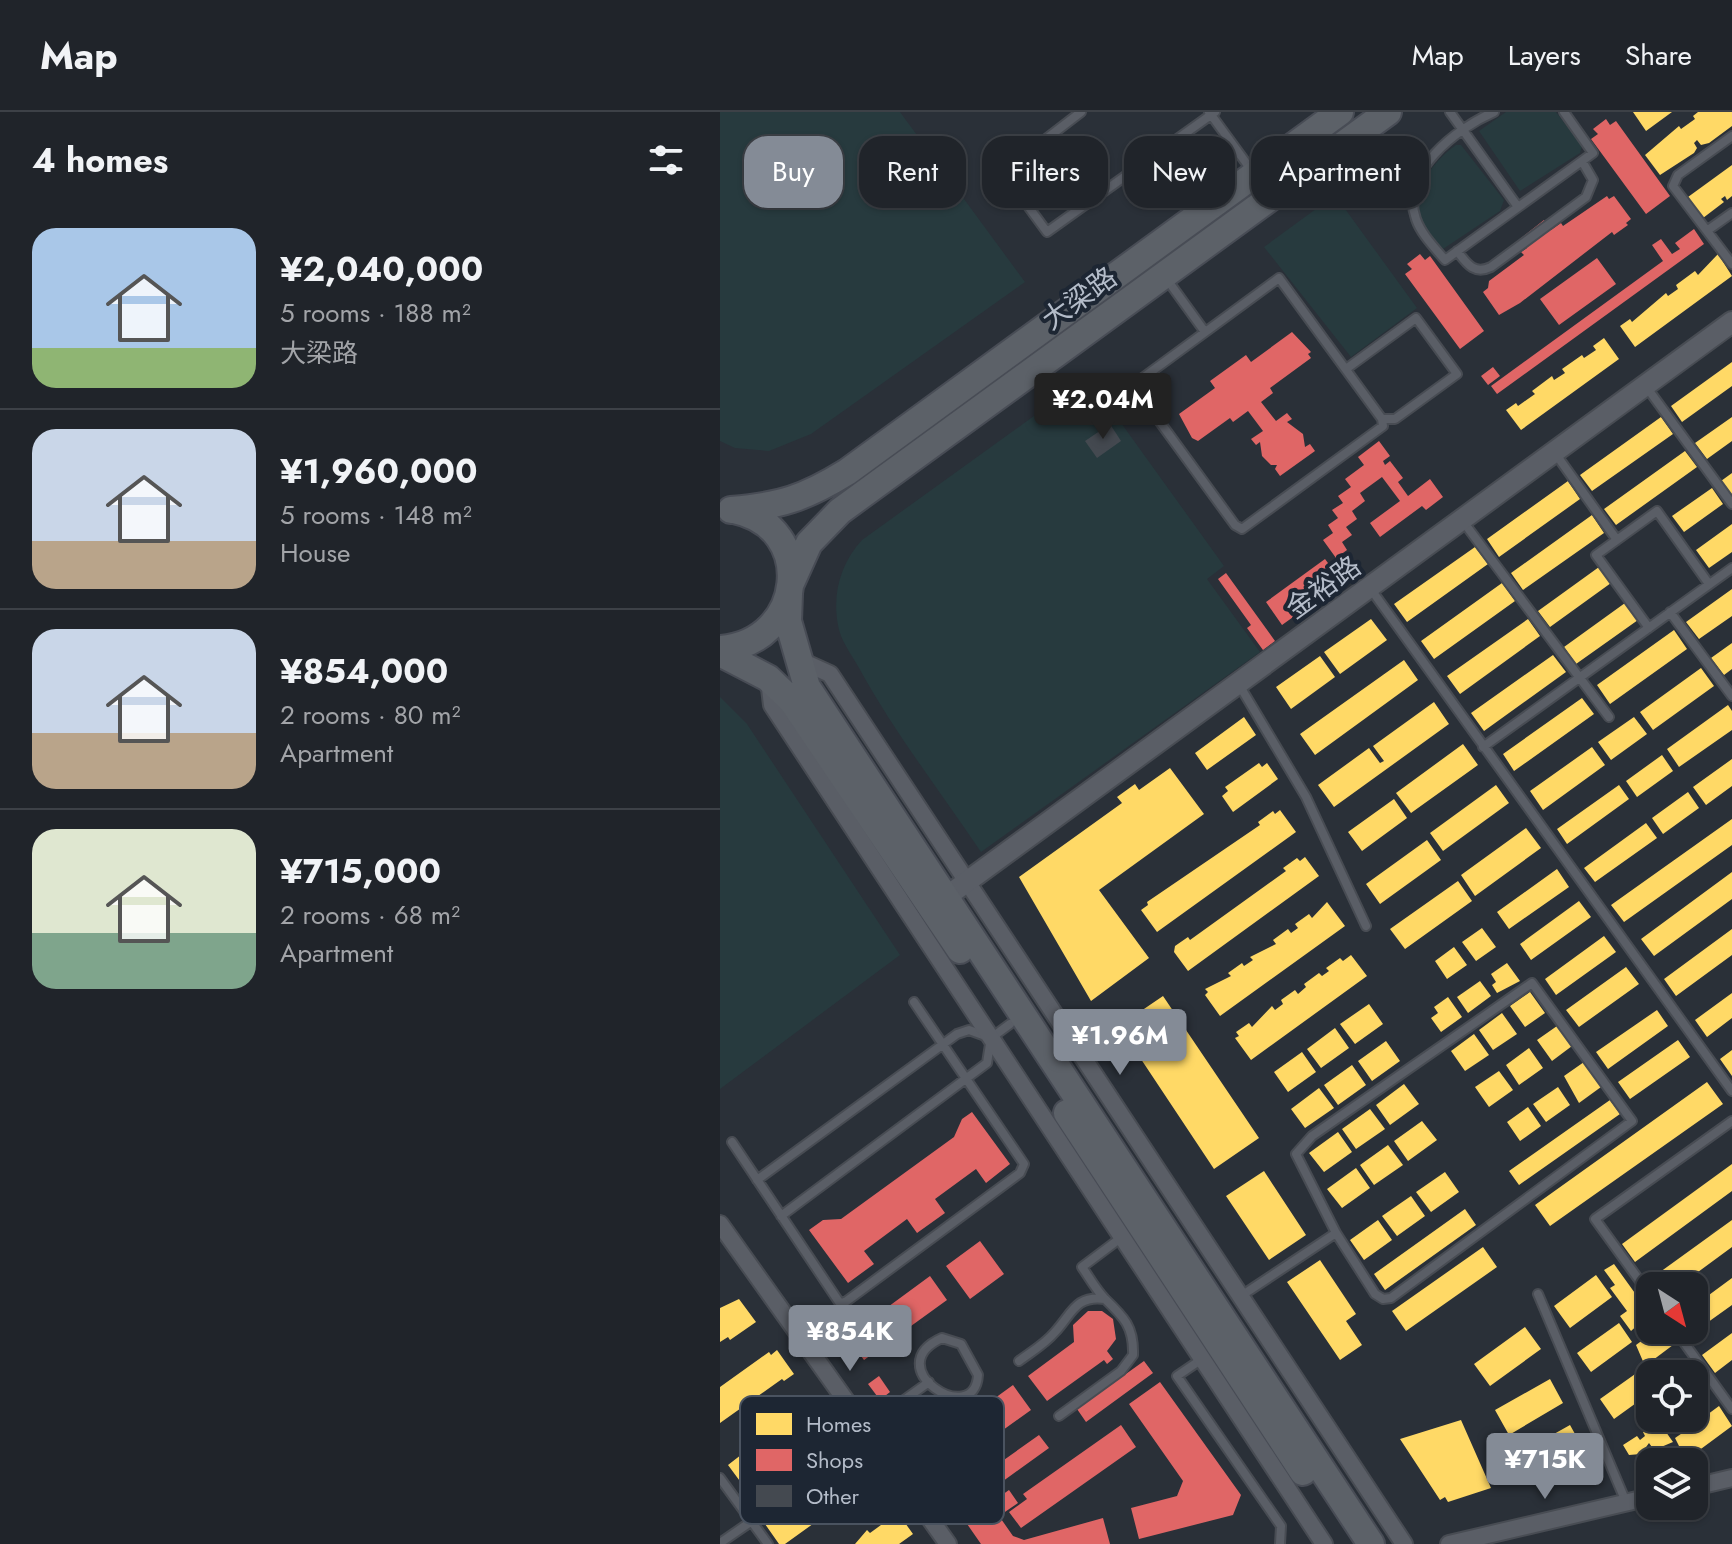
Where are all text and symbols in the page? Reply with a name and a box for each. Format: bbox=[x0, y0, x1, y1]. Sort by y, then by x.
text: Map bbox=[40, 28, 118, 83]
text: Map bbox=[1412, 35, 1464, 76]
text: Layers bbox=[1508, 35, 1581, 76]
text: Share bbox=[1625, 35, 1692, 76]
text: 4 homes bbox=[32, 136, 168, 185]
chip: Buy bbox=[744, 136, 843, 208]
chip: Rent bbox=[859, 136, 966, 208]
chip: Filters bbox=[982, 136, 1108, 208]
chip: New bbox=[1124, 136, 1235, 208]
chip: Apartment bbox=[1251, 136, 1429, 208]
icon: filters bbox=[644, 138, 688, 182]
text: ¥2,040,000 bbox=[280, 245, 483, 294]
street label: 大梁路 bbox=[1033, 257, 1125, 340]
icon: home bbox=[96, 260, 192, 356]
text: 5 rooms · 188 m² bbox=[280, 294, 471, 332]
text: 大梁路 bbox=[280, 334, 358, 372]
pin: ¥2.04M bbox=[1038, 373, 1168, 441]
text: ¥2.04M bbox=[1052, 380, 1154, 418]
text: ¥1,960,000 bbox=[280, 447, 478, 496]
icon: home bbox=[96, 461, 192, 557]
text: 5 rooms · 148 m² bbox=[280, 496, 472, 534]
text: House bbox=[280, 534, 350, 572]
street label: 金裕路 bbox=[1277, 546, 1369, 629]
text: ¥854,000 bbox=[280, 647, 448, 696]
icon: home bbox=[96, 661, 192, 757]
text: 2 rooms · 80 m² bbox=[280, 696, 461, 734]
text: Apartment bbox=[280, 734, 393, 772]
text: ¥715,000 bbox=[280, 847, 441, 896]
icon: home bbox=[96, 861, 192, 957]
text: 2 rooms · 68 m² bbox=[280, 896, 460, 934]
text: Apartment bbox=[280, 934, 393, 972]
pin: ¥1.96M bbox=[1055, 1009, 1185, 1077]
text: ¥1.96M bbox=[1072, 1016, 1168, 1054]
north arrow bbox=[1636, 1272, 1708, 1344]
map controls bbox=[1636, 1272, 1708, 1520]
pin: ¥854K bbox=[794, 1305, 906, 1373]
text: ¥854K bbox=[807, 1312, 893, 1350]
button: locate bbox=[1636, 1360, 1708, 1432]
legend bbox=[740, 1396, 1004, 1524]
text: Homes bbox=[806, 1408, 871, 1440]
pin: ¥715K bbox=[1489, 1433, 1601, 1501]
text: ¥715K bbox=[1504, 1440, 1586, 1478]
text: Shops bbox=[806, 1444, 863, 1476]
button: layers bbox=[1636, 1448, 1708, 1520]
text: Other bbox=[806, 1480, 860, 1512]

